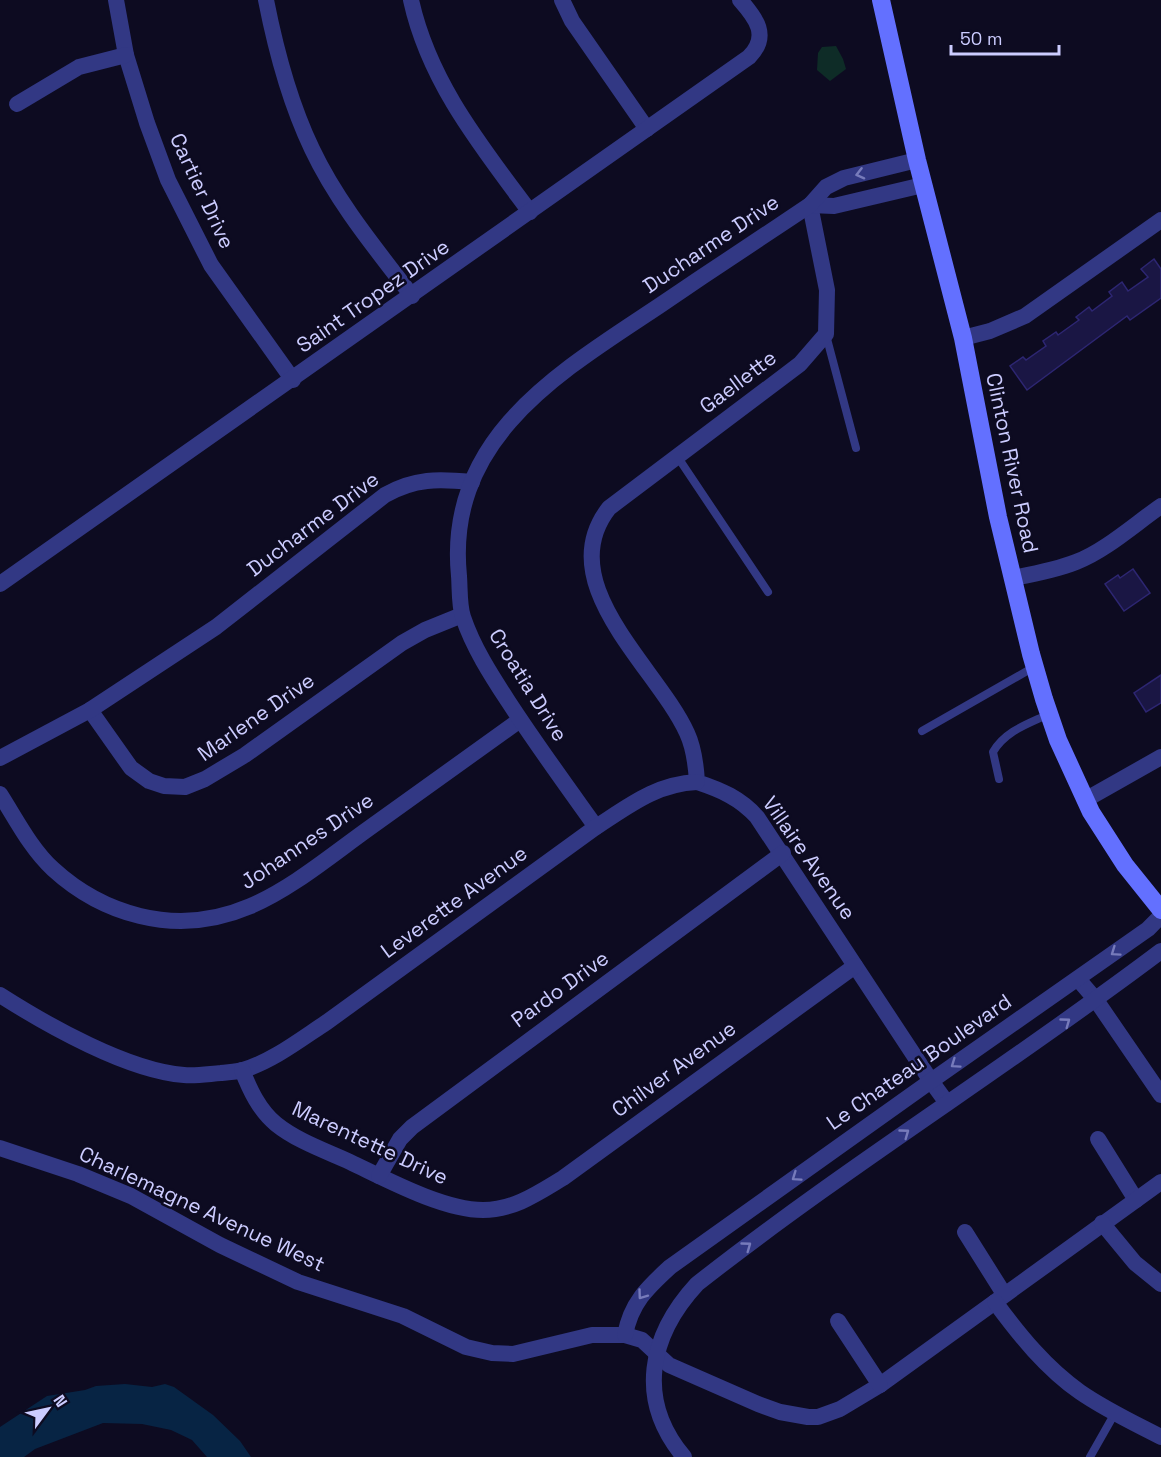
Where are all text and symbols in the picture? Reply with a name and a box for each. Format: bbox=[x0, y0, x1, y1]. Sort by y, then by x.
scale bar bbox=[951, 18, 1059, 56]
text: 50 m bbox=[960, 27, 1002, 50]
street label: Cartier Drive bbox=[164, 129, 241, 253]
one-way arrow bbox=[855, 167, 865, 180]
street label: Ducharme Drive bbox=[638, 188, 784, 299]
street label: Saint Tropez Drive bbox=[291, 233, 454, 358]
street label: Gaellette bbox=[694, 344, 782, 419]
street label: Clinton River Road bbox=[980, 370, 1045, 555]
street label: Ducharme Drive bbox=[241, 465, 384, 582]
street label: Croatia Drive bbox=[483, 623, 574, 746]
street label: Marlene Drive bbox=[192, 666, 319, 767]
street label: Johannes Drive bbox=[235, 786, 378, 895]
street label: Villaire Avenue bbox=[757, 791, 862, 925]
street label: Leverette Avenue bbox=[375, 839, 532, 964]
street label: Pardo Drive bbox=[506, 944, 614, 1033]
one-way arrow bbox=[1111, 945, 1122, 956]
street label: Le Chateau Boulevard bbox=[821, 988, 1016, 1136]
street label: Chilver Avenue bbox=[606, 1014, 741, 1123]
one-way arrow bbox=[1059, 1018, 1070, 1029]
one-way arrow bbox=[951, 1057, 962, 1068]
street label: Marentette Drive bbox=[288, 1095, 453, 1191]
one-way arrow bbox=[899, 1129, 910, 1140]
street label: Charlemagne Avenue West bbox=[75, 1140, 329, 1277]
one-way arrow bbox=[792, 1169, 803, 1180]
one-way arrow bbox=[741, 1243, 752, 1254]
one-way arrow bbox=[638, 1288, 649, 1299]
north arrow bbox=[18, 1379, 78, 1439]
text: N bbox=[48, 1391, 72, 1411]

